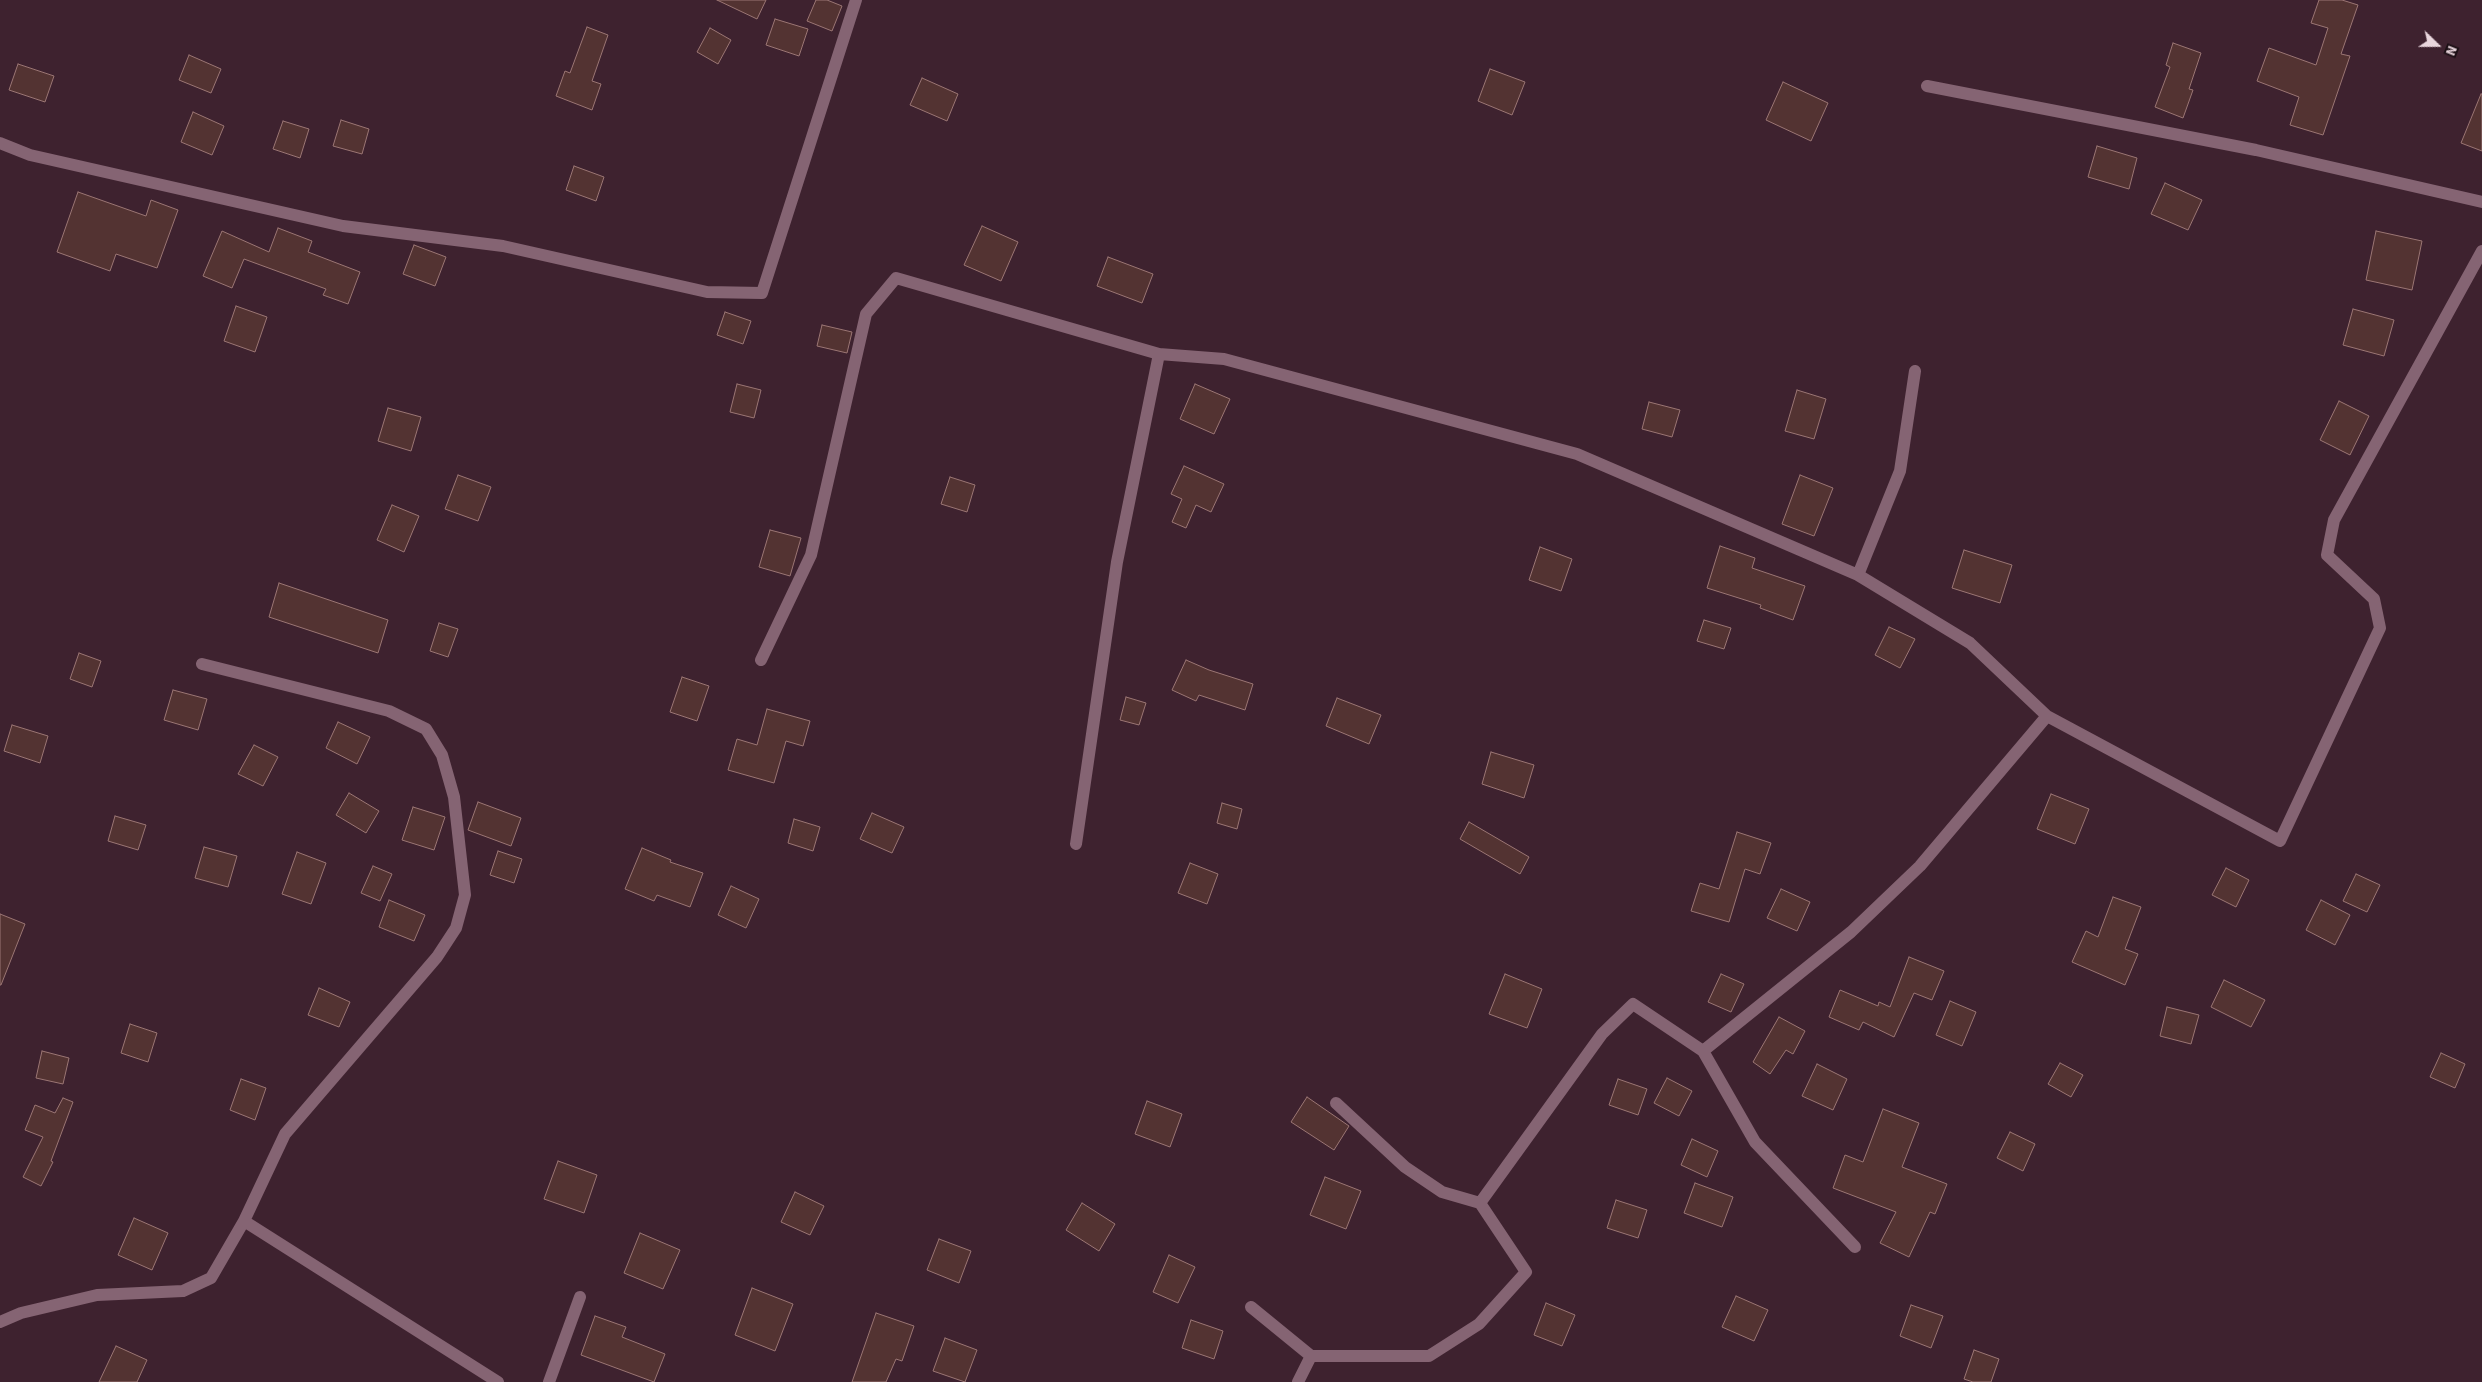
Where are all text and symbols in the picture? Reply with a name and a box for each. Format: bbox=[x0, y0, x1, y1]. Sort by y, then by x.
north arrow bbox=[2412, 20, 2462, 70]
text: N bbox=[2440, 43, 2462, 59]

